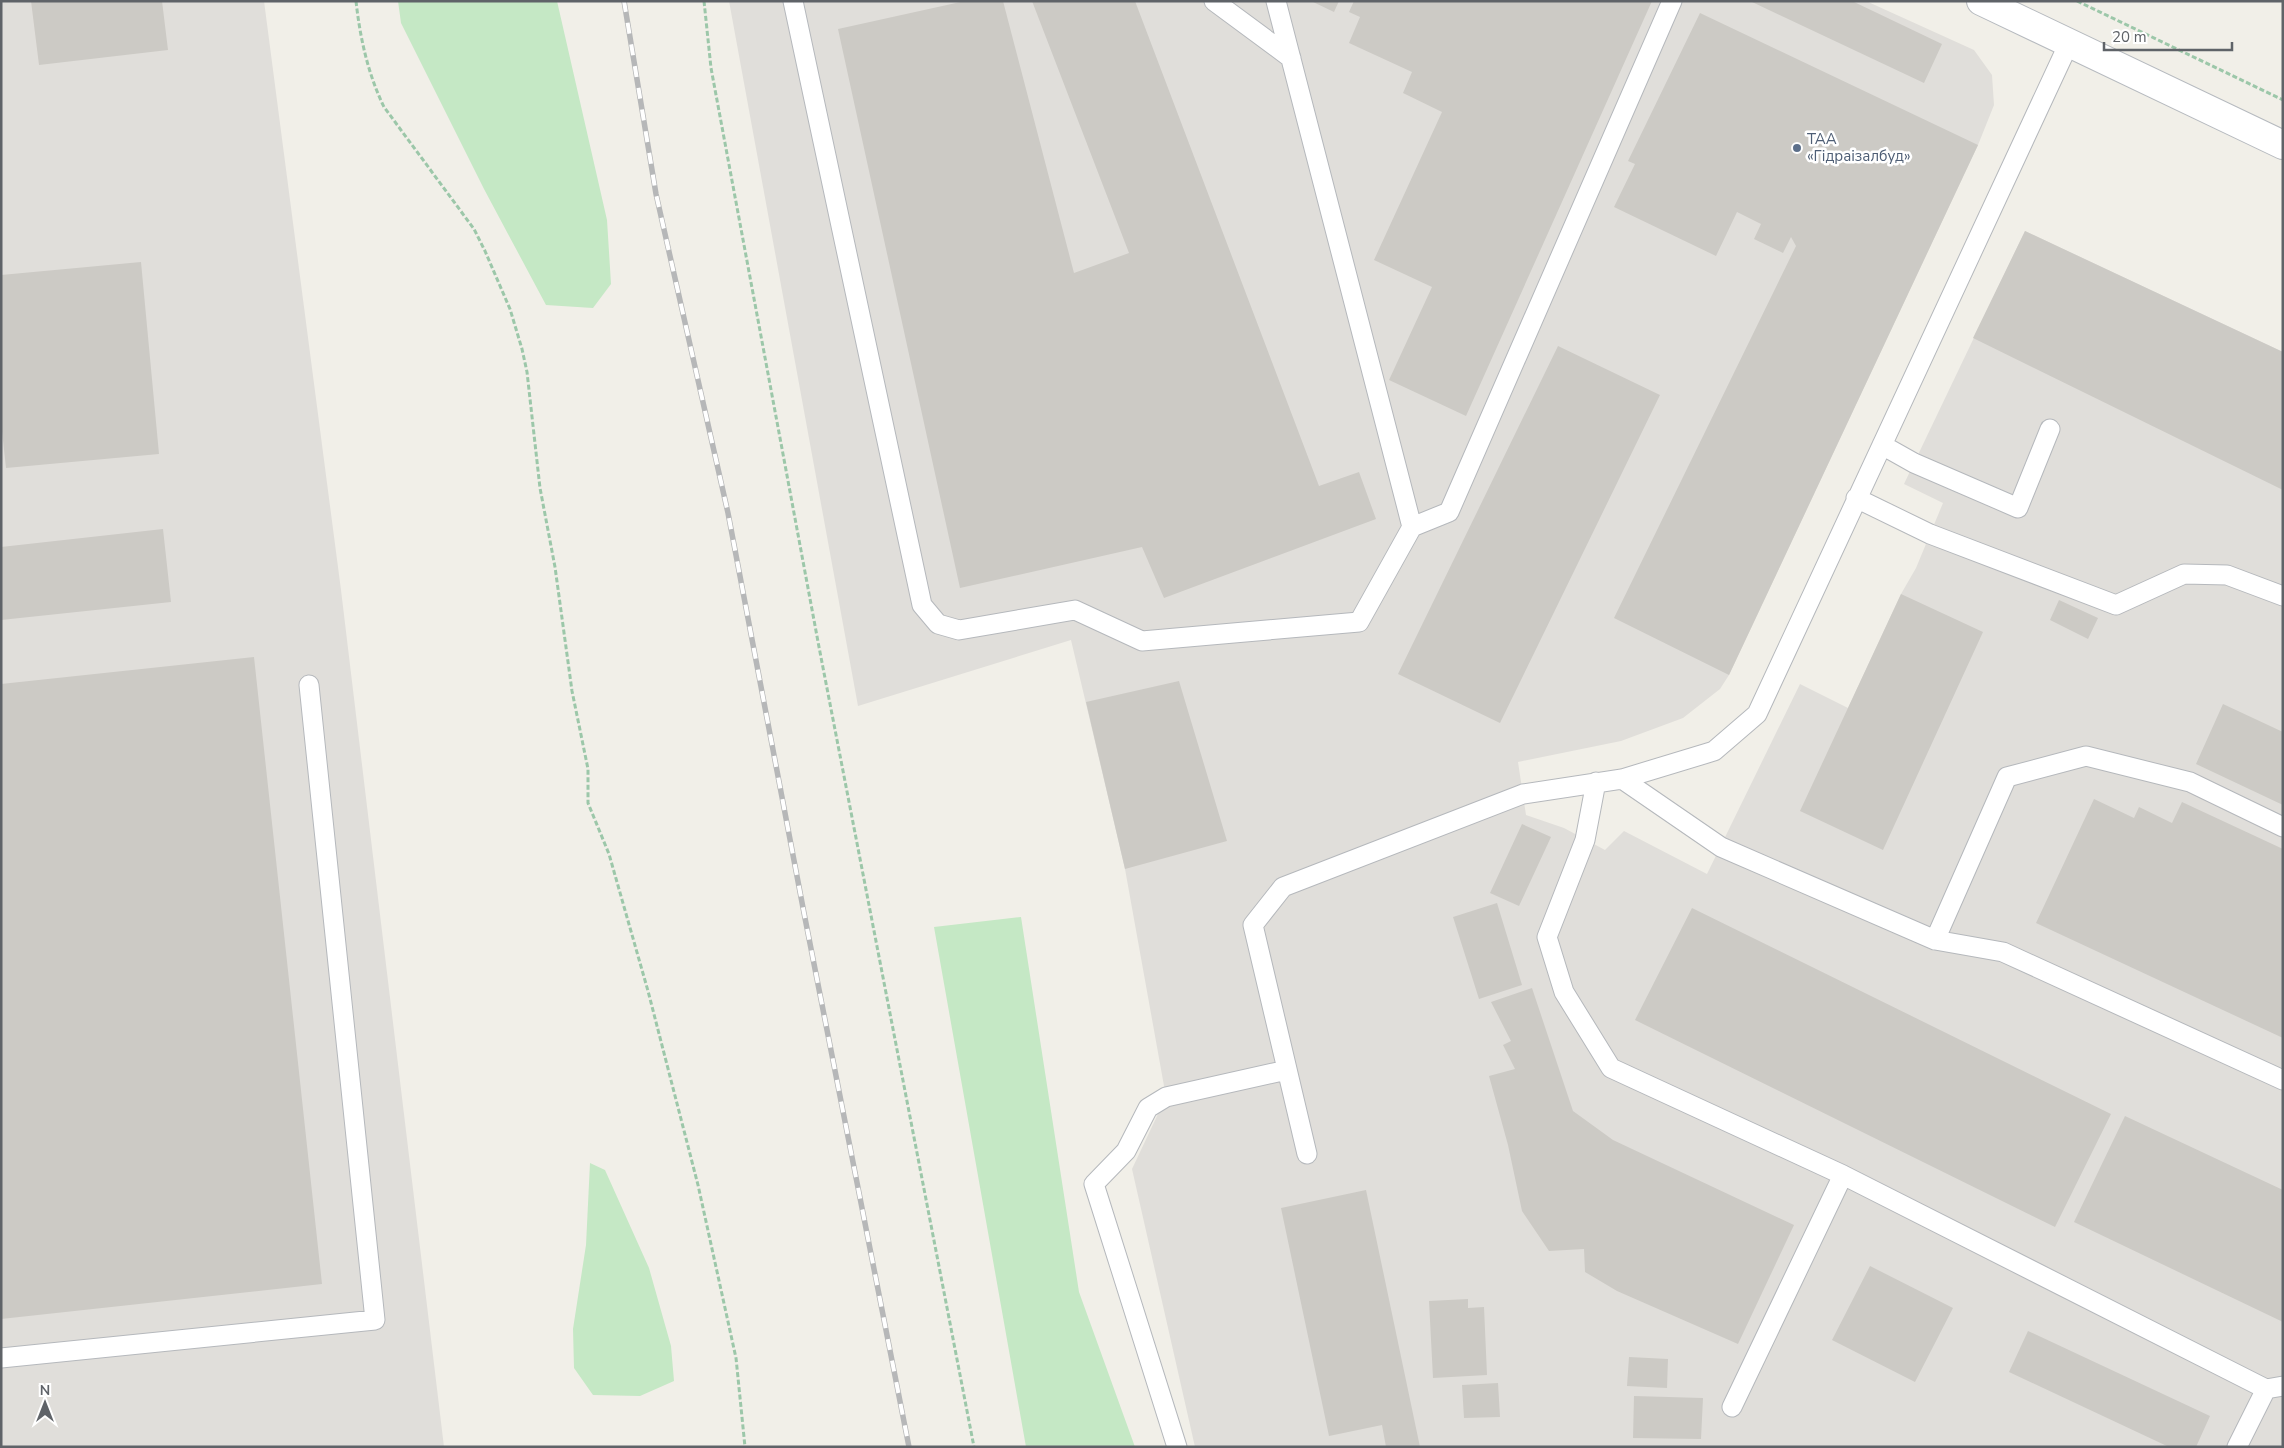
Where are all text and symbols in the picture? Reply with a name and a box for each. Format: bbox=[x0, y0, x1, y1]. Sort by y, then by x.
scale bar bbox=[2104, 20, 2232, 52]
text: 20 m bbox=[2112, 27, 2147, 47]
place label: ТАА «Гідраізалбуд» bbox=[1807, 129, 1911, 166]
marker: ТАА «Гідраізалбуд» bbox=[1791, 142, 1803, 154]
north arrow bbox=[20, 1378, 70, 1428]
text: N bbox=[40, 1381, 50, 1400]

